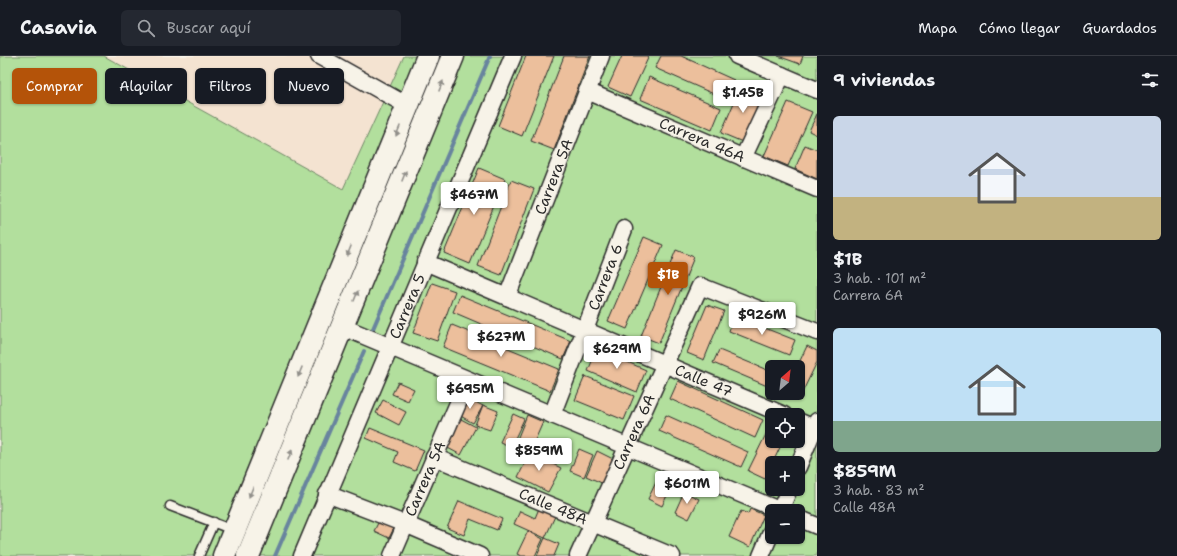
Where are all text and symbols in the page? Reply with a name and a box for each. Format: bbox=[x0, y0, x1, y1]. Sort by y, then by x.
search box bbox=[121, 10, 401, 46]
text: Casavia bbox=[20, 15, 97, 40]
icon: search bbox=[135, 17, 157, 39]
text: Buscar aquí bbox=[167, 18, 251, 38]
text: Mapa bbox=[918, 19, 957, 37]
text: Cómo llegar bbox=[979, 19, 1060, 37]
text: Guardados bbox=[1082, 19, 1157, 37]
chip: Comprar bbox=[12, 68, 97, 104]
chip: Alquilar bbox=[105, 68, 187, 104]
chip: Filtros bbox=[195, 68, 266, 104]
chip: Nuevo bbox=[274, 68, 344, 104]
text: 9 viviendas bbox=[833, 69, 935, 91]
icon: filters bbox=[1139, 69, 1161, 91]
pin: $1.45B bbox=[710, 80, 776, 114]
one-way arrow bbox=[438, 81, 444, 92]
text: $1.45B bbox=[722, 84, 764, 101]
street label: Carrera 46A bbox=[656, 113, 748, 167]
one-way arrow bbox=[394, 125, 400, 137]
street label: Carrera 5A bbox=[530, 136, 578, 218]
icon: home bbox=[961, 142, 1033, 214]
one-way arrow bbox=[402, 169, 408, 181]
pin: $467M bbox=[446, 182, 502, 216]
text: $467M bbox=[450, 186, 498, 203]
street label: Carrera 6 bbox=[583, 241, 627, 313]
one-way arrow bbox=[345, 246, 351, 258]
text: $1B bbox=[833, 248, 862, 270]
pin: $1B bbox=[649, 262, 687, 296]
text: $1B bbox=[657, 266, 679, 283]
text: 3 hab. · 101 m² bbox=[833, 270, 926, 287]
street label: Carrera 5 bbox=[385, 271, 430, 342]
text: Carrera 6A bbox=[833, 287, 903, 304]
one-way arrow bbox=[353, 290, 359, 302]
pin: $926M bbox=[734, 302, 790, 336]
text: $926M bbox=[738, 306, 786, 323]
pin: $627M bbox=[473, 324, 529, 358]
text: $627M bbox=[477, 328, 525, 345]
pin: $629M bbox=[589, 336, 645, 370]
text: $629M bbox=[593, 340, 641, 357]
icon: home bbox=[961, 354, 1033, 426]
street label: Calle 47 bbox=[672, 360, 736, 402]
north arrow bbox=[765, 360, 805, 400]
map controls bbox=[765, 360, 805, 544]
one-way arrow bbox=[296, 366, 302, 378]
pin: $695M bbox=[442, 376, 498, 410]
text: $695M bbox=[446, 380, 494, 397]
street label: Carrera 6A bbox=[608, 391, 660, 473]
button: locate bbox=[765, 408, 805, 448]
street label: Carrera 5A bbox=[400, 438, 450, 520]
pin: $859M bbox=[511, 438, 567, 472]
text: $859M bbox=[515, 442, 563, 459]
one-way arrow bbox=[287, 450, 293, 461]
button: + bbox=[765, 456, 805, 496]
text: $859M bbox=[833, 460, 896, 482]
pin: $601M bbox=[659, 471, 715, 505]
text: $601M bbox=[664, 475, 710, 492]
text: 3 hab. · 83 m² bbox=[833, 482, 924, 499]
street label: Calle 48A bbox=[516, 483, 590, 530]
one-way arrow bbox=[247, 487, 253, 499]
text: Calle 48A bbox=[833, 499, 896, 516]
button: − bbox=[765, 504, 805, 544]

